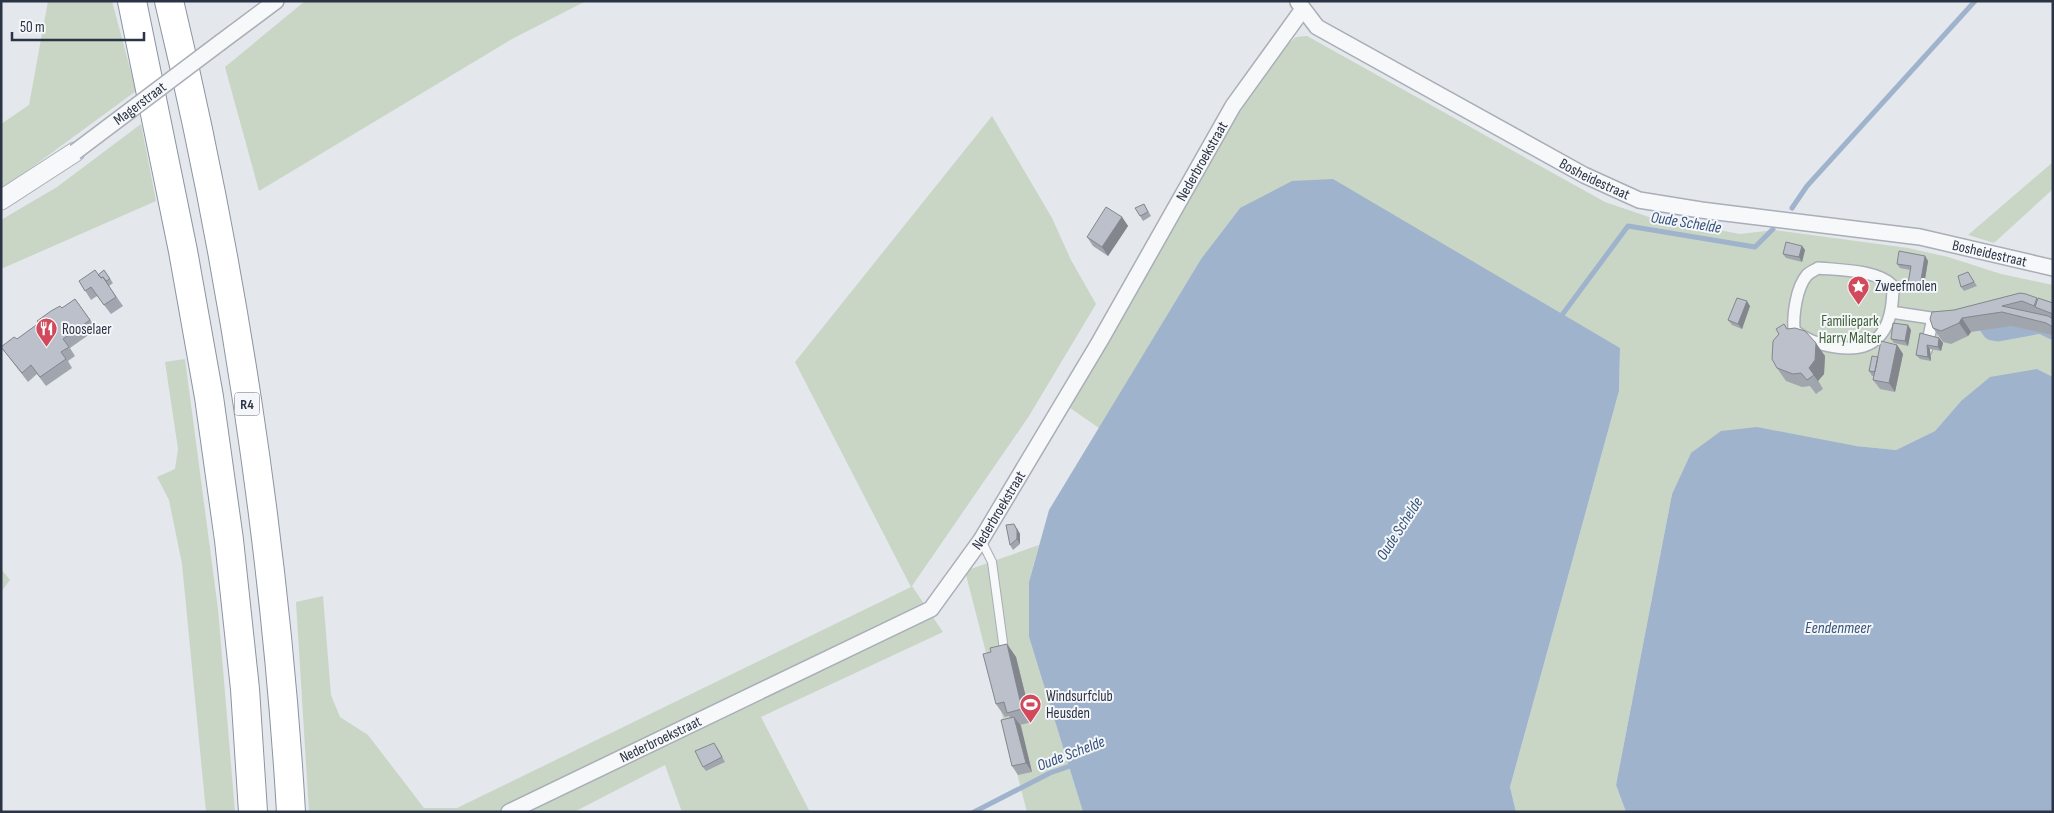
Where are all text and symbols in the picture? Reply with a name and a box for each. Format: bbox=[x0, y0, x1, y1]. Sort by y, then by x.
scale bar bbox=[12, 10, 145, 42]
text: 50 m bbox=[20, 18, 45, 37]
street label: Magerstraat bbox=[110, 77, 170, 129]
street label: Nederbroekstraat bbox=[1172, 118, 1232, 204]
street label: Bosheidestraat bbox=[1556, 154, 1633, 204]
water label: Oude Schelde bbox=[1649, 208, 1723, 238]
street label: Bosheidestraat bbox=[1950, 235, 2029, 271]
place icon: Zweefmolen bbox=[1847, 274, 1871, 305]
place label: Zweefmolen bbox=[1875, 277, 1937, 296]
park label: Familiepark Harry Malter bbox=[1819, 312, 1882, 348]
restaurant icon: Rooselaer bbox=[34, 317, 58, 348]
place label: Rooselaer bbox=[62, 320, 112, 339]
road number: R4 bbox=[234, 392, 260, 416]
street label: Nederbroekstraat bbox=[968, 467, 1030, 554]
water label: Oude Schelde bbox=[1373, 494, 1427, 564]
water label: Eendenmeer bbox=[1805, 619, 1871, 638]
place label: Windsurfclub Heusden bbox=[1046, 687, 1113, 723]
sports icon: Windsurfclub Heusden bbox=[1018, 693, 1042, 724]
street label: Nederbroekstraat bbox=[616, 711, 705, 767]
water label: Oude Schelde bbox=[1034, 732, 1108, 776]

